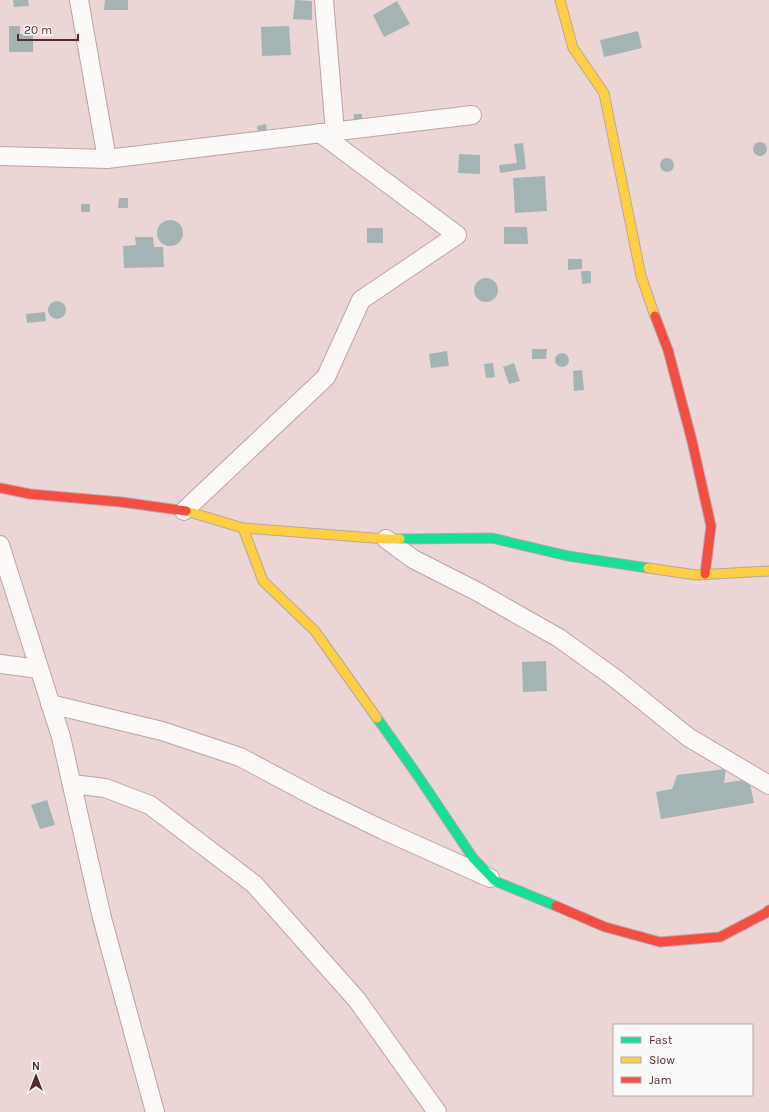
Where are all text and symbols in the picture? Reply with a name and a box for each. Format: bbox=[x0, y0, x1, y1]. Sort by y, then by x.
scale bar bbox=[18, 16, 78, 42]
text: 20 m bbox=[24, 23, 52, 37]
legend bbox=[613, 1024, 753, 1096]
text: Fast bbox=[649, 1033, 673, 1047]
text: Slow bbox=[649, 1053, 675, 1067]
north arrow bbox=[16, 1056, 56, 1096]
text: N bbox=[32, 1060, 40, 1073]
text: Jam bbox=[649, 1073, 672, 1087]

